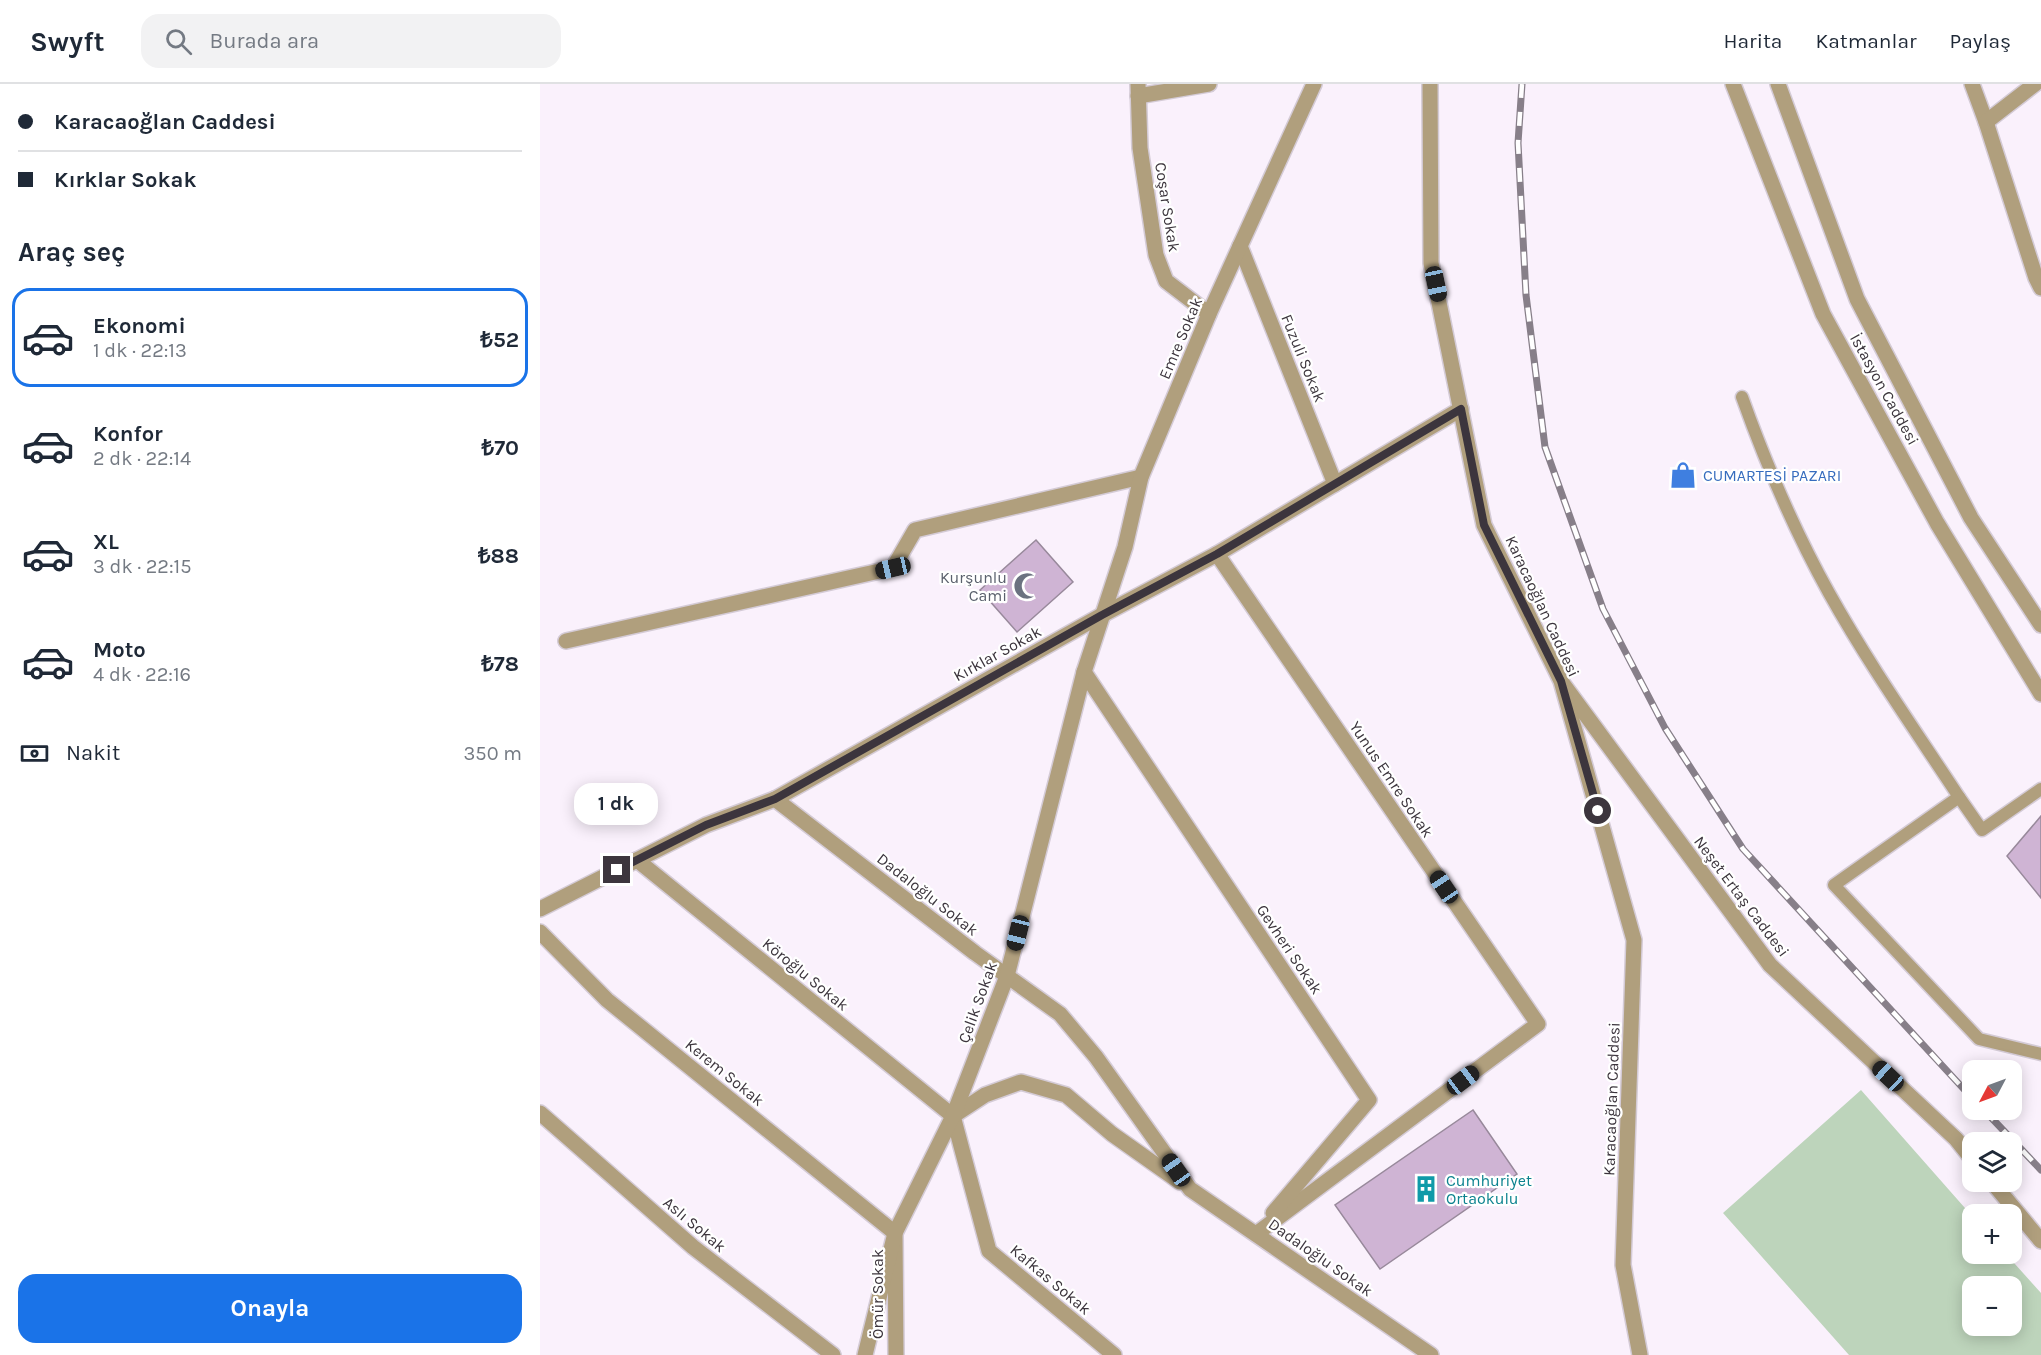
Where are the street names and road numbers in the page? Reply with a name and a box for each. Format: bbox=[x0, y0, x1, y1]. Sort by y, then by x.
street label: Coşar Sokak bbox=[1151, 161, 1184, 253]
street label: Emre Sokak bbox=[1155, 294, 1206, 382]
street label: Fuzuli Sokak bbox=[1277, 311, 1330, 405]
street label: İstasyon Caddesi bbox=[1846, 330, 1923, 448]
street label: Karacaoğlan Caddesi bbox=[1501, 533, 1584, 680]
street label: Kırklar Sokak bbox=[950, 622, 1044, 685]
street label: Yunus Emre Sokak bbox=[1346, 718, 1437, 841]
street label: Neşet Ertaş Caddesi bbox=[1690, 832, 1793, 960]
street label: Dadaloğlu Sokak bbox=[873, 849, 982, 940]
street label: Gevheri Sokak bbox=[1253, 901, 1327, 998]
street label: Köroğlu Sokak bbox=[759, 934, 853, 1015]
street label: Çelik Sokak bbox=[954, 959, 1001, 1046]
street label: Karacaoğlan Caddesi bbox=[1599, 1022, 1624, 1176]
street label: Kerem Sokak bbox=[681, 1035, 768, 1110]
street label: Aslı Sokak bbox=[659, 1193, 730, 1256]
street label: Dadaloğlu Sokak bbox=[1265, 1214, 1377, 1301]
street label: Kafkas Sokak bbox=[1007, 1240, 1095, 1319]
street label: Ömür Sokak bbox=[868, 1249, 887, 1339]

